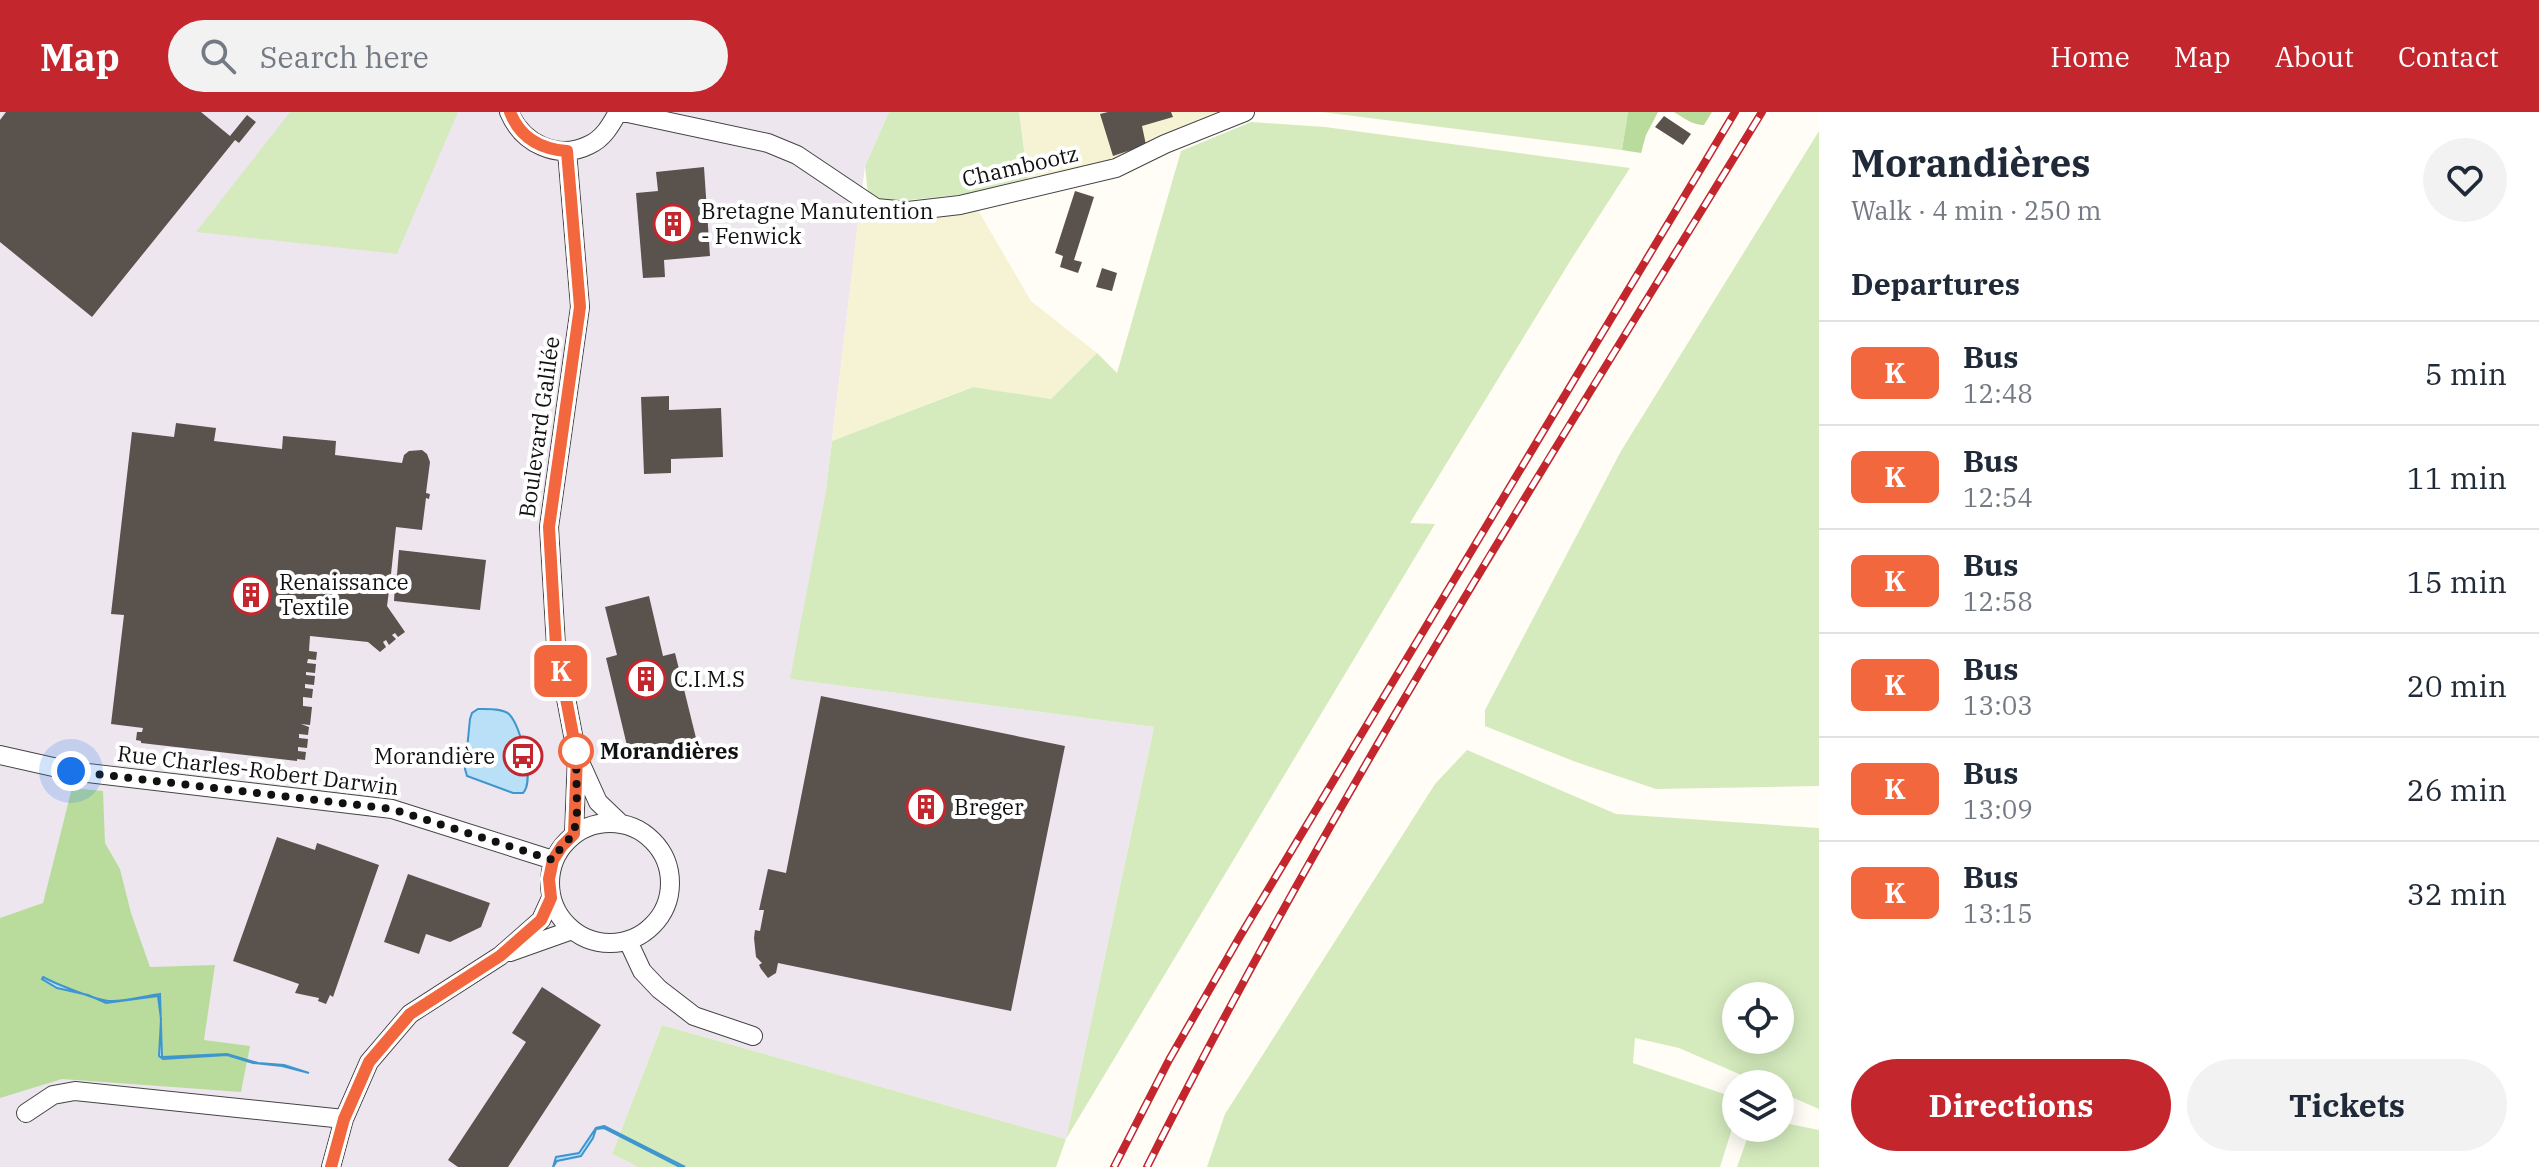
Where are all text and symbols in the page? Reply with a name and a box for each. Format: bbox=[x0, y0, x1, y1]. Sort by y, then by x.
search box bbox=[168, 20, 728, 92]
text: Map bbox=[40, 32, 120, 81]
icon: search bbox=[196, 34, 240, 78]
text: Search here bbox=[260, 37, 429, 76]
text: Home bbox=[2050, 38, 2130, 75]
text: Map bbox=[2174, 38, 2231, 75]
text: About bbox=[2275, 38, 2354, 75]
text: Contact bbox=[2398, 38, 2499, 75]
street label: Chambootz bbox=[959, 138, 1081, 193]
text: Morandières bbox=[1851, 138, 2091, 187]
button: heart bbox=[2423, 138, 2507, 222]
text: Walk · 4 min · 250 m bbox=[1851, 193, 2102, 227]
place label: Bretagne Manutention - Fenwick bbox=[701, 196, 934, 250]
building icon: Bretagne Manutention - Fenwick bbox=[652, 203, 694, 245]
text: Departures bbox=[1851, 264, 2020, 303]
street label: Boulevard Galilée bbox=[511, 334, 566, 519]
text: Bus bbox=[1963, 337, 2018, 376]
text: K bbox=[1884, 354, 1906, 391]
text: 5 min bbox=[2425, 354, 2507, 393]
text: 12:48 bbox=[1963, 376, 2033, 410]
text: Bus bbox=[1963, 441, 2018, 480]
text: K bbox=[1884, 458, 1906, 495]
text: 11 min bbox=[2407, 458, 2507, 497]
text: 12:54 bbox=[1963, 480, 2033, 514]
text: Bus bbox=[1963, 545, 2018, 584]
text: K bbox=[1884, 562, 1906, 599]
text: 15 min bbox=[2407, 562, 2507, 601]
place label: Renaissance Textile bbox=[279, 567, 409, 621]
building icon: Renaissance Textile bbox=[230, 574, 272, 616]
text: 12:58 bbox=[1963, 584, 2033, 618]
line badge: K bbox=[535, 645, 587, 697]
text: Bus bbox=[1963, 649, 2018, 688]
text: K bbox=[550, 652, 572, 689]
building icon: C.I.M.S bbox=[625, 658, 667, 700]
place label: C.I.M.S bbox=[674, 664, 745, 693]
text: K bbox=[1884, 666, 1906, 703]
text: 20 min bbox=[2407, 666, 2507, 705]
text: 13:03 bbox=[1963, 688, 2033, 722]
marker: Morandières bbox=[559, 734, 593, 768]
bus stop icon: Morandière bbox=[502, 735, 544, 777]
place label: Morandières bbox=[600, 736, 739, 765]
street label: Rue Charles-Robert Darwin bbox=[116, 738, 400, 801]
place label: Morandière bbox=[374, 741, 495, 770]
your location bbox=[51, 751, 91, 791]
text: Bus bbox=[1963, 753, 2018, 792]
text: K bbox=[1884, 770, 1906, 807]
text: 26 min bbox=[2407, 770, 2507, 809]
building icon: Breger bbox=[905, 786, 947, 828]
place label: Breger bbox=[954, 792, 1024, 821]
text: 13:09 bbox=[1963, 792, 2033, 826]
text: Bus bbox=[1963, 857, 2018, 896]
text: K bbox=[1884, 874, 1906, 911]
text: 32 min bbox=[2407, 874, 2507, 913]
text: 13:15 bbox=[1963, 896, 2033, 930]
map controls bbox=[1722, 982, 1794, 1142]
button: locate bbox=[1722, 982, 1794, 1054]
button: Directions bbox=[1851, 1059, 2171, 1151]
button: Tickets bbox=[2187, 1059, 2507, 1151]
button: layers bbox=[1722, 1070, 1794, 1142]

